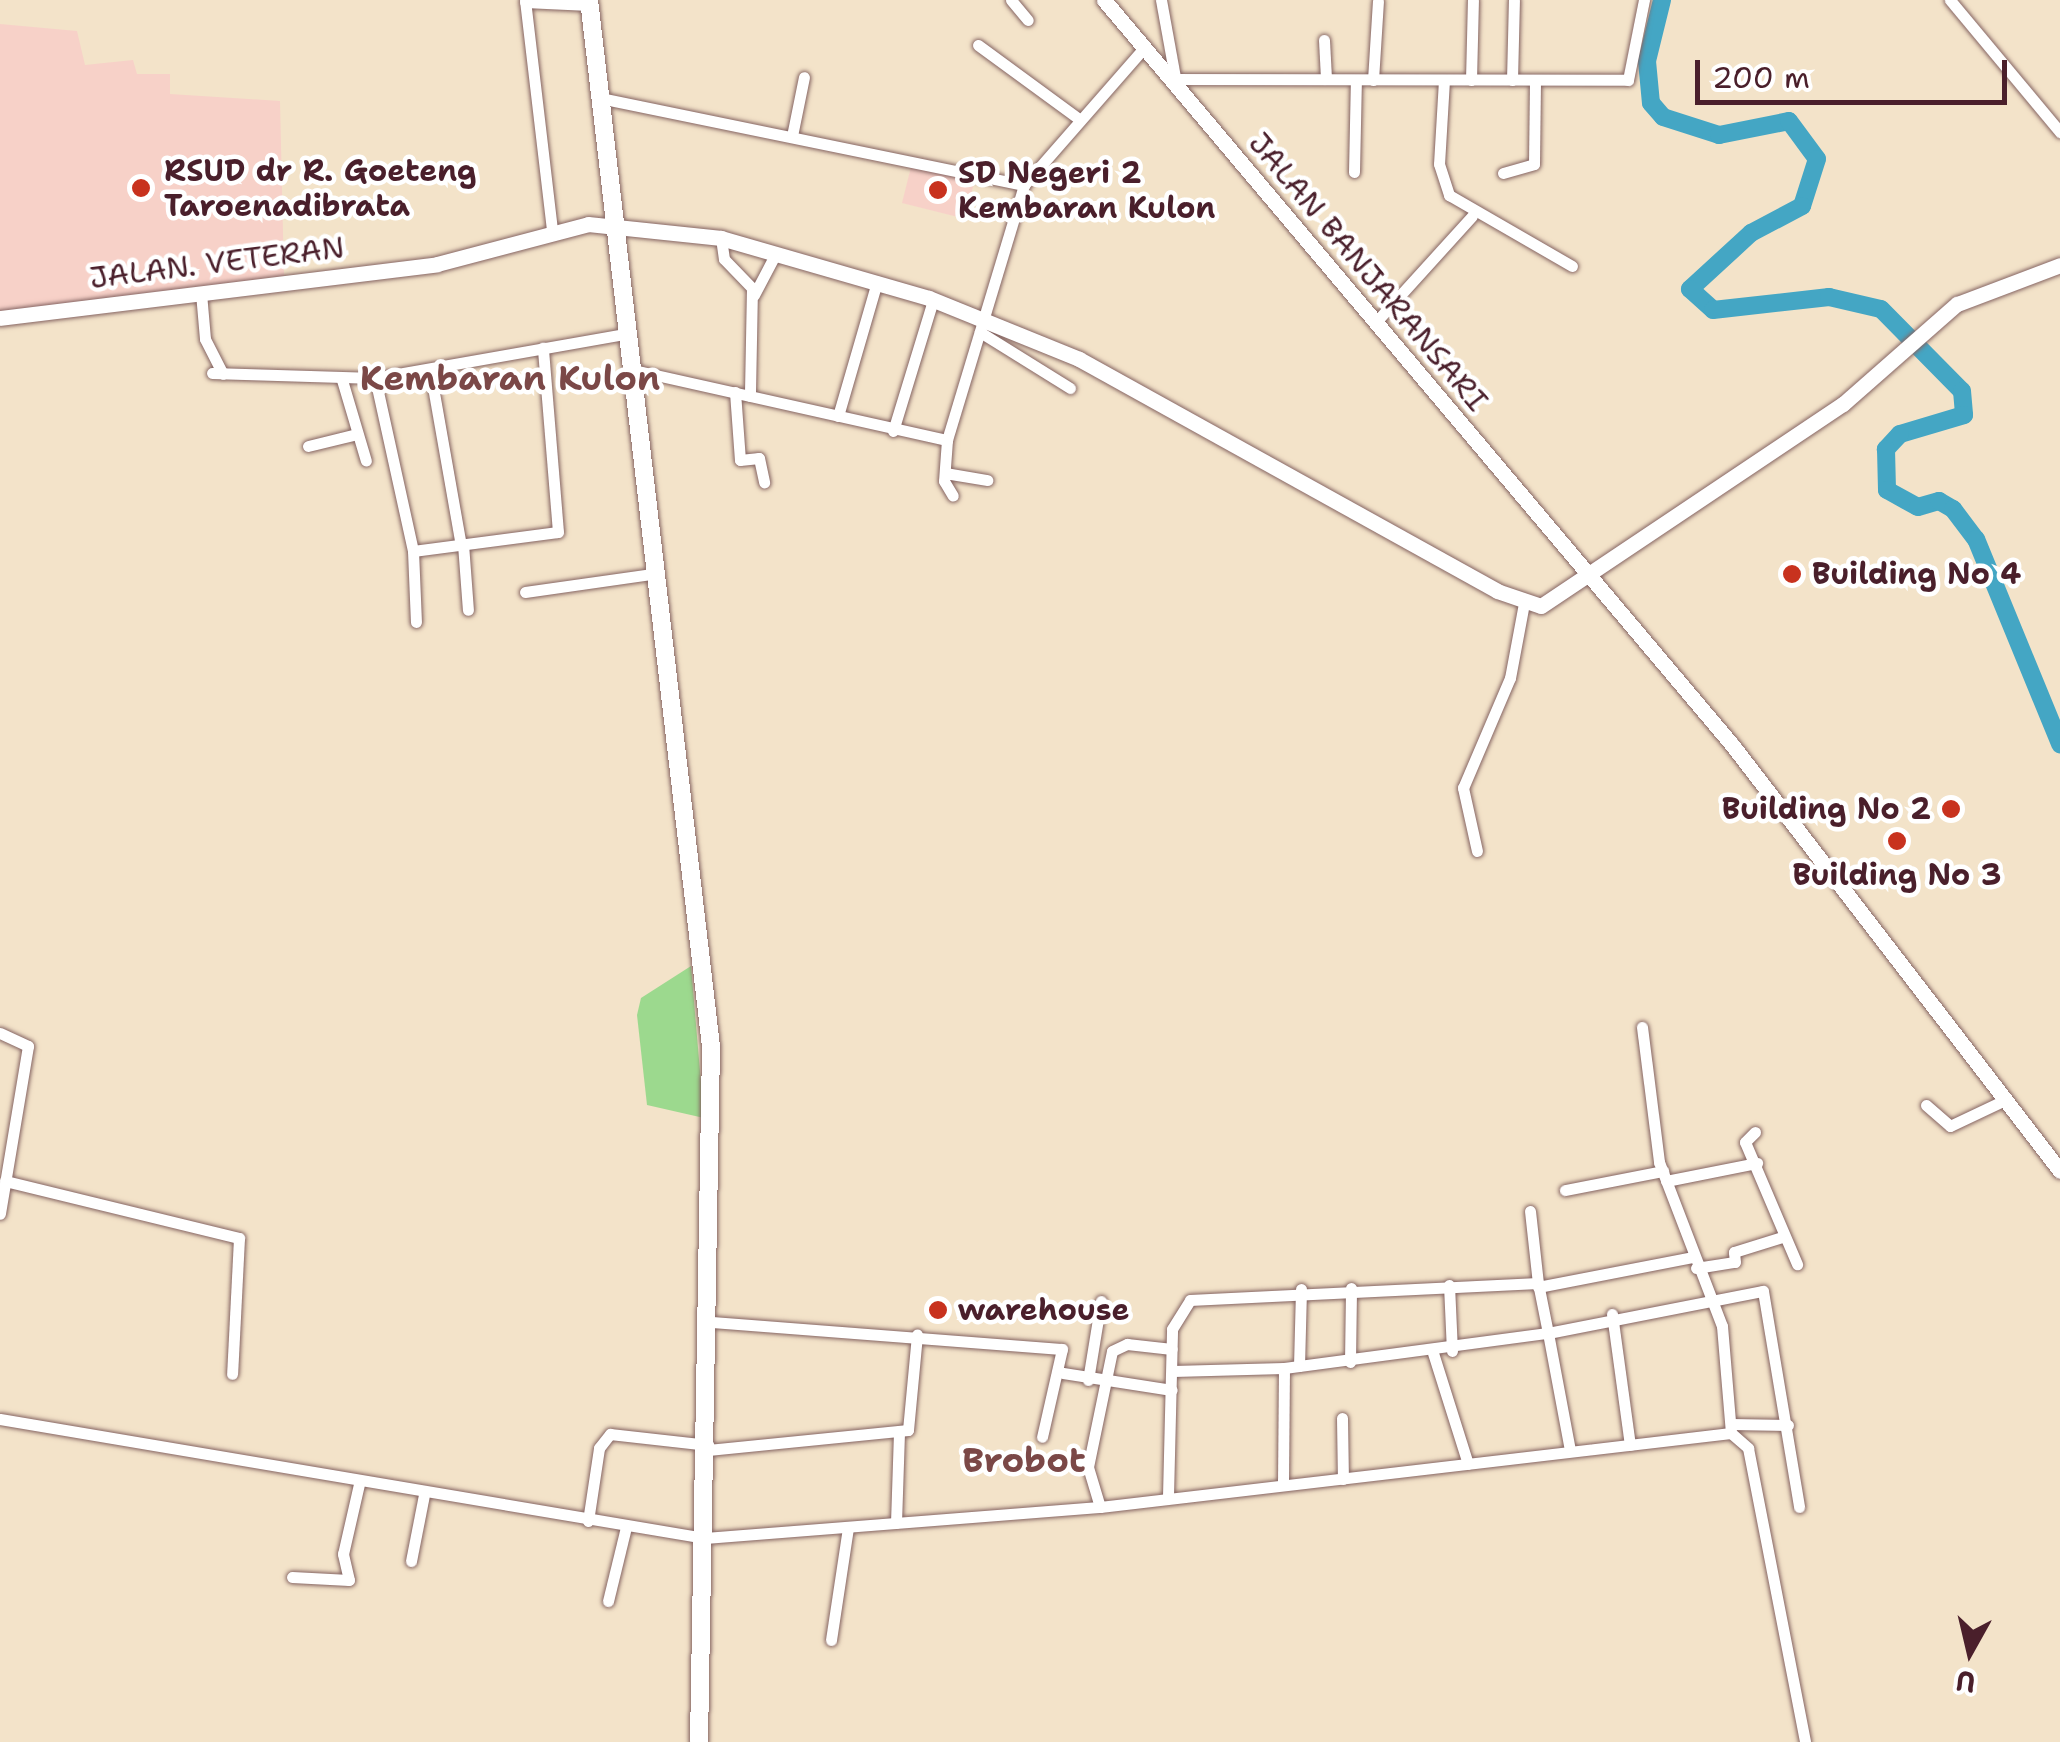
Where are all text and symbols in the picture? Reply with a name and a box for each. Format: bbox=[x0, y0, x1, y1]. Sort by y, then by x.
scale bar bbox=[1700, 40, 2012, 102]
text: 200 m bbox=[1712, 57, 1810, 98]
street label: JALAN BANJARANSARI bbox=[1241, 125, 1495, 419]
place label: RSUD dr R. Goeteng Taroenadibrata bbox=[164, 153, 477, 224]
place label: SD Negeri 2 Kembaran Kulon bbox=[958, 155, 1215, 226]
marker: RSUD dr R. Goeteng Taroenadibrata bbox=[128, 175, 154, 201]
marker: SD Negeri 2 Kembaran Kulon bbox=[927, 179, 949, 201]
street label: JALAN. VETERAN bbox=[88, 230, 346, 296]
district label: Kembaran Kulon bbox=[360, 357, 660, 399]
place label: Building No 4 bbox=[1812, 556, 2021, 592]
marker: Building No 4 bbox=[1781, 563, 1803, 585]
place label: Building No 2 bbox=[1722, 791, 1931, 827]
marker: Building No 2 bbox=[1940, 798, 1962, 820]
marker: Building No 3 bbox=[1886, 830, 1908, 852]
place label: Building No 3 bbox=[1792, 857, 2002, 893]
place label: warehouse bbox=[958, 1292, 1130, 1328]
marker: warehouse bbox=[927, 1299, 949, 1321]
district label: Brobot bbox=[962, 1439, 1086, 1481]
north arrow bbox=[1920, 1602, 2020, 1702]
text: U bbox=[1954, 1662, 1978, 1702]

